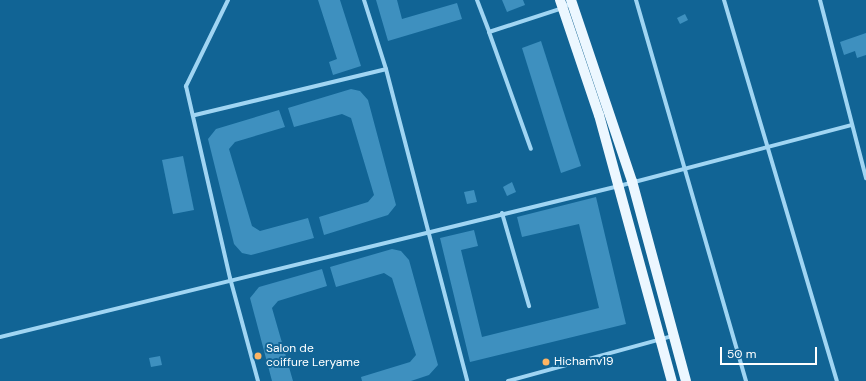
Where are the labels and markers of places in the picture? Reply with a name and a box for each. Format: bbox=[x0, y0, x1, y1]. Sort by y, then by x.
place label: Salon de coiffure Leryame bbox=[266, 342, 360, 370]
marker: Salon de coiffure Leryame bbox=[253, 351, 263, 361]
place label: Hichamv19 bbox=[554, 355, 614, 369]
marker: Hichamv19 bbox=[541, 357, 551, 367]

